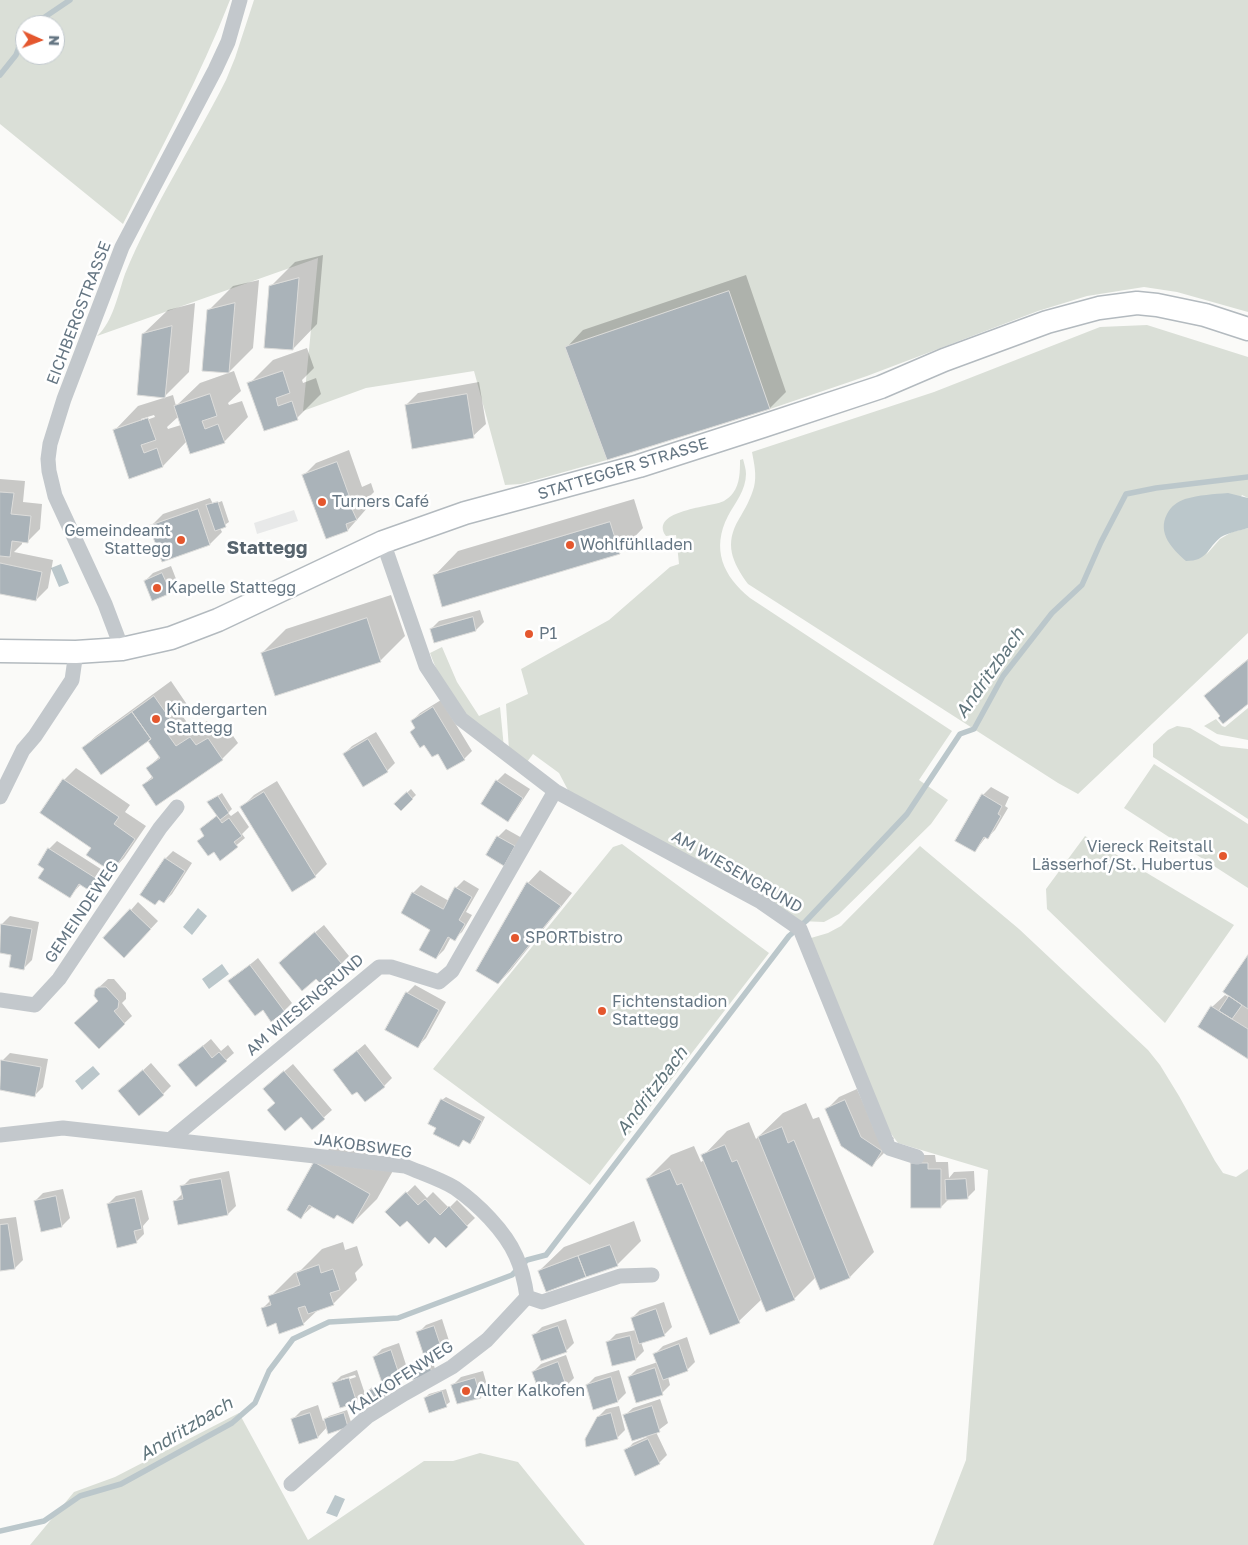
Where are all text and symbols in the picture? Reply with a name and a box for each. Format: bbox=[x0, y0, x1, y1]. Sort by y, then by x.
north arrow bbox=[15, 15, 65, 65]
text: N bbox=[46, 35, 63, 46]
street label: EICHBERGSTRASSE bbox=[43, 239, 115, 387]
street label: STATTEGGER STRASSE bbox=[535, 434, 711, 504]
place label: Turners Café bbox=[332, 492, 429, 512]
marker: Turners Café bbox=[316, 496, 328, 508]
place label: Gemeindeamt Stattegg bbox=[64, 521, 171, 559]
marker: Gemeindeamt Stattegg bbox=[175, 534, 187, 546]
place label: Wohlfühlladen bbox=[580, 535, 693, 555]
district label: Stattegg bbox=[227, 537, 307, 559]
marker: Wohlfühlladen bbox=[564, 539, 576, 551]
place label: Kapelle Stattegg bbox=[167, 578, 296, 598]
marker: Kapelle Stattegg bbox=[151, 582, 163, 594]
place label: P1 bbox=[539, 624, 557, 644]
water label: Andritzbach bbox=[951, 624, 1029, 722]
marker: P1 bbox=[523, 628, 535, 640]
place label: Kindergarten Stattegg bbox=[166, 700, 267, 738]
marker: Kindergarten Stattegg bbox=[150, 713, 162, 725]
street label: AM WIESENGRUND bbox=[668, 827, 806, 917]
place label: Viereck Reitstall Lässerhof/St. Hubertus bbox=[1032, 837, 1213, 875]
marker: Viereck Reitstall Lässerhof/St. Hubertus bbox=[1217, 850, 1229, 862]
street label: GEMEINDEWEG bbox=[41, 857, 123, 967]
place label: SPORTbistro bbox=[525, 928, 623, 948]
marker: SPORTbistro bbox=[509, 932, 521, 944]
street label: AM WIESENGRUND bbox=[242, 950, 368, 1060]
place label: Fichtenstadion Stattegg bbox=[612, 992, 727, 1030]
marker: Fichtenstadion Stattegg bbox=[596, 1005, 608, 1017]
water label: Andritzbach bbox=[612, 1043, 692, 1139]
street label: JAKOBSWEG bbox=[313, 1130, 413, 1162]
street label: KALKOFENWEG bbox=[345, 1337, 457, 1419]
place label: Alter Kalkofen bbox=[476, 1381, 585, 1401]
marker: Alter Kalkofen bbox=[460, 1385, 472, 1397]
water label: Andritzbach bbox=[135, 1393, 237, 1465]

